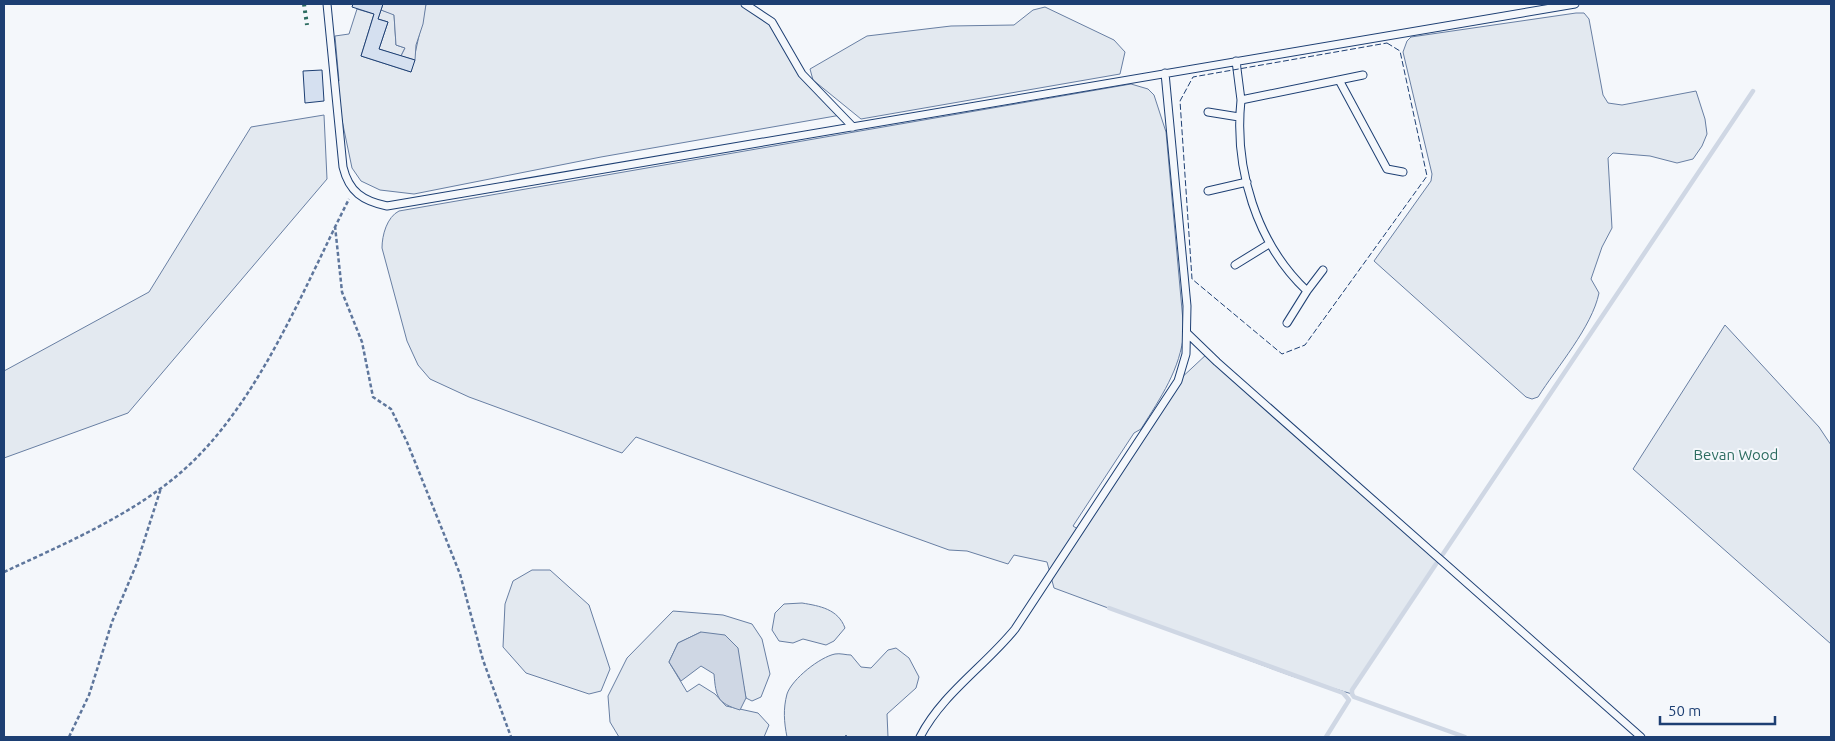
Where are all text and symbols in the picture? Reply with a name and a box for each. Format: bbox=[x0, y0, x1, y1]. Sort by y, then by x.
park label: Bevan Wood bbox=[1694, 446, 1778, 463]
scale bar bbox=[1660, 694, 1775, 726]
text: 50 m bbox=[1668, 702, 1701, 719]

